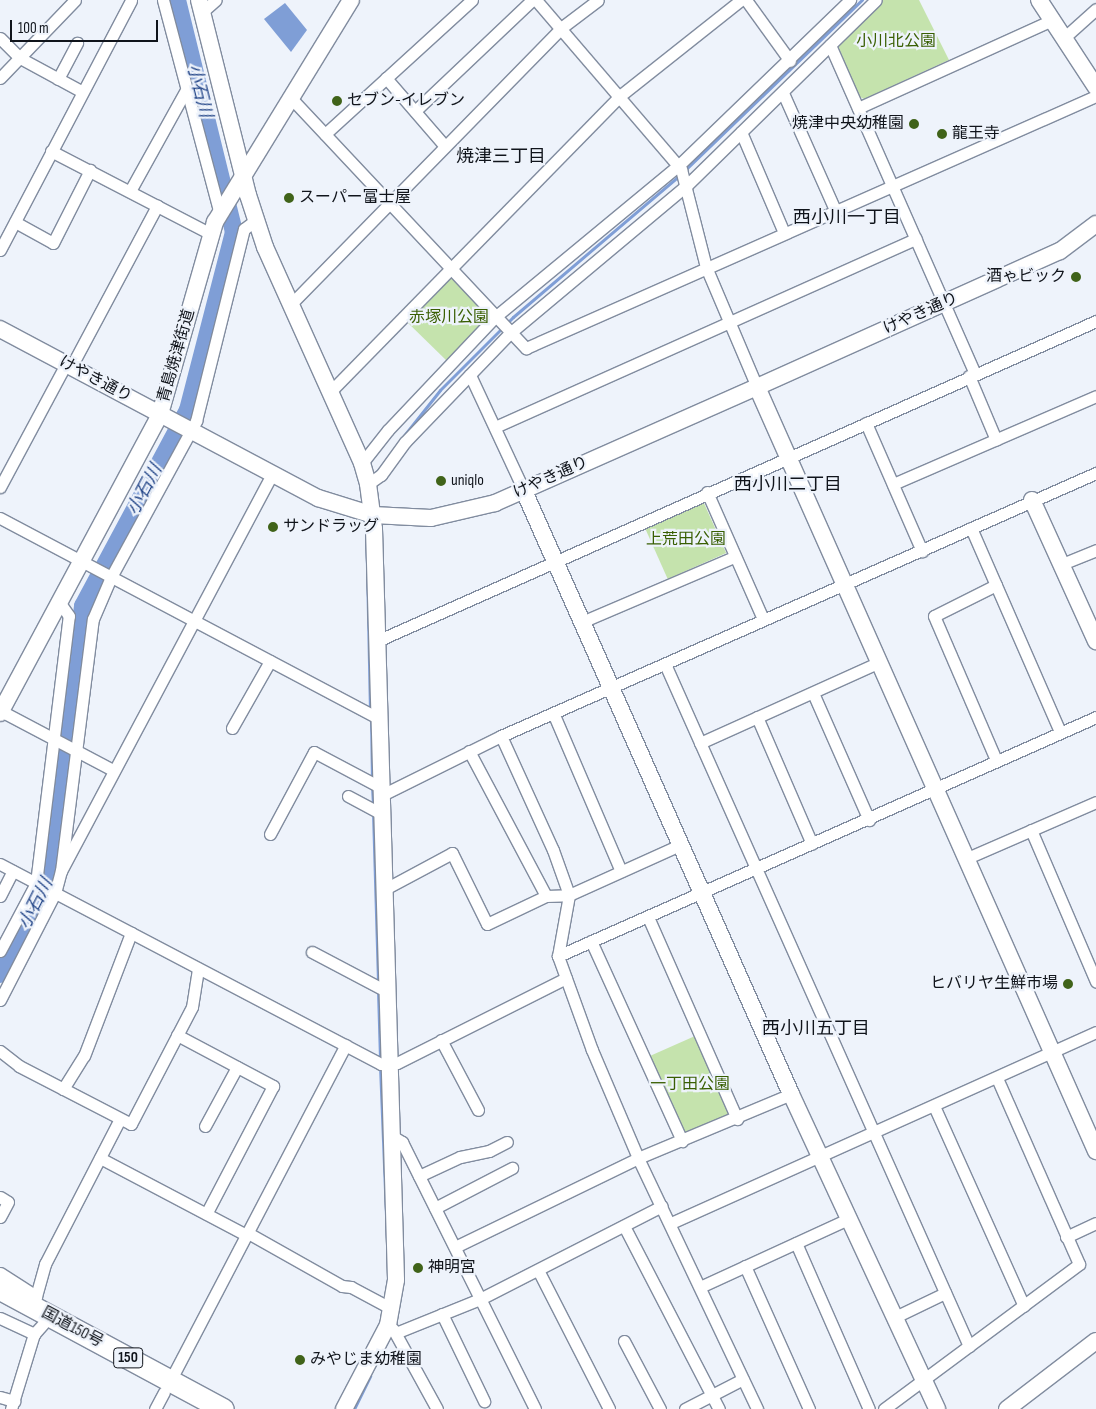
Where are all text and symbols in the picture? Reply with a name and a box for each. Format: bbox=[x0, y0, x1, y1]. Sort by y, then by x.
scale bar bbox=[12, 10, 160, 42]
text: 100 m bbox=[18, 19, 49, 38]
park label: 小川北公園 bbox=[856, 32, 936, 52]
water label: 小石川 bbox=[182, 62, 216, 120]
place label: セブン-イレブン bbox=[347, 91, 465, 111]
marker: セブン-イレブン bbox=[331, 95, 343, 107]
place label: 焼津中央幼稚園 bbox=[792, 114, 904, 134]
marker: 焼津中央幼稚園 bbox=[908, 118, 920, 130]
place label: 龍王寺 bbox=[952, 124, 1000, 144]
marker: 龍王寺 bbox=[936, 128, 948, 140]
district label: 焼津三丁目 bbox=[456, 146, 546, 168]
place label: スーパー富士屋 bbox=[299, 188, 411, 208]
marker: スーパー富士屋 bbox=[283, 192, 295, 204]
district label: 西小川一丁目 bbox=[793, 207, 901, 229]
place label: 酒ゃビック bbox=[986, 267, 1066, 287]
marker: 酒ゃビック bbox=[1070, 271, 1082, 283]
street label: けやき通り bbox=[881, 289, 961, 339]
street label: 青島焼津街道 bbox=[155, 307, 199, 405]
park label: 赤塚川公園 bbox=[409, 308, 489, 328]
street label: けやき通り bbox=[55, 353, 135, 407]
street label: けやき通り bbox=[511, 453, 591, 503]
water label: 小石川 bbox=[123, 461, 167, 519]
place label: uniqlo bbox=[451, 471, 484, 491]
district label: 西小川二丁目 bbox=[734, 474, 842, 496]
marker: uniqlo bbox=[435, 475, 447, 487]
place label: サンドラッグ bbox=[283, 517, 379, 537]
marker: サンドラッグ bbox=[267, 521, 279, 533]
park label: 上荒田公園 bbox=[646, 530, 726, 550]
water label: 小石川 bbox=[14, 875, 58, 933]
place label: ヒバリヤ生鮮市場 bbox=[930, 974, 1058, 994]
marker: ヒバリヤ生鮮市場 bbox=[1062, 978, 1074, 990]
district label: 西小川五丁目 bbox=[762, 1018, 870, 1040]
park label: 一丁田公園 bbox=[650, 1075, 730, 1095]
place label: 神明宮 bbox=[428, 1258, 476, 1278]
marker: 神明宮 bbox=[412, 1262, 424, 1274]
street label: 国道150号 bbox=[38, 1304, 106, 1352]
road number: 150 bbox=[113, 1346, 143, 1370]
place label: みやじま幼稚園 bbox=[310, 1350, 422, 1370]
marker: みやじま幼稚園 bbox=[294, 1354, 306, 1366]

